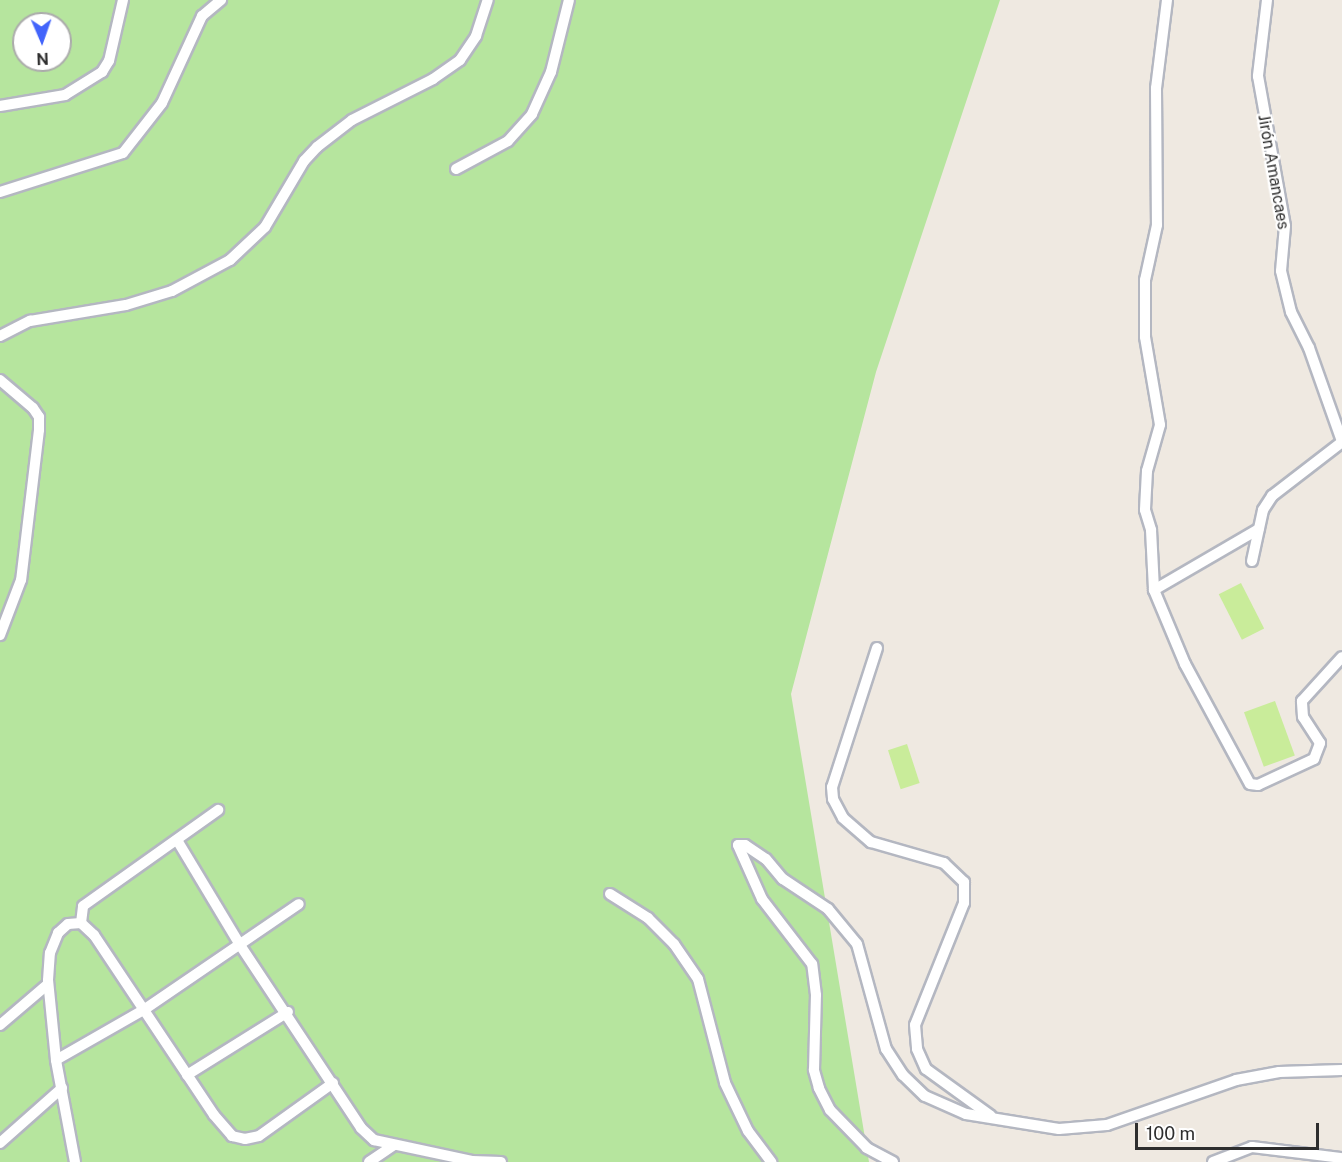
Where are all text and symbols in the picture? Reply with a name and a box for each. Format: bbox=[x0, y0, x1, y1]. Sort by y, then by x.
north arrow bbox=[12, 12, 72, 72]
text: N bbox=[36, 49, 49, 68]
street label: Jirón Amancaes bbox=[1253, 113, 1293, 231]
scale bar bbox=[1138, 1111, 1322, 1149]
text: 100 m bbox=[1146, 1123, 1195, 1144]

